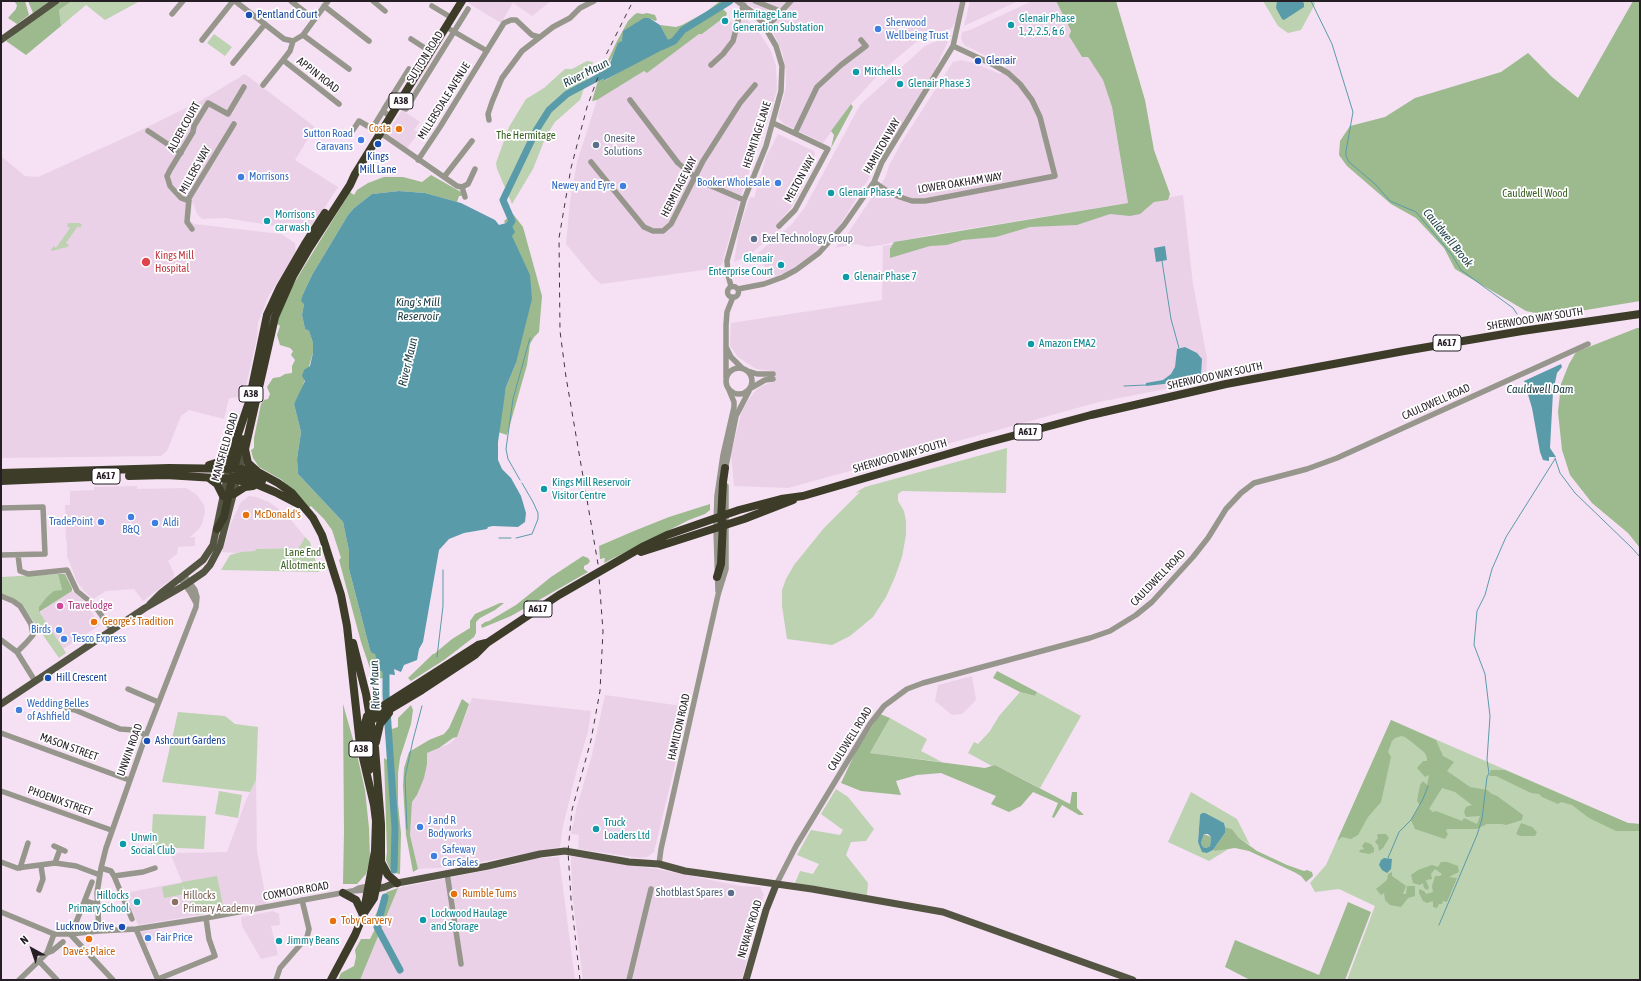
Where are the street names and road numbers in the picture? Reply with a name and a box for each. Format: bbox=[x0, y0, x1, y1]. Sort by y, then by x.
street label: SUTTON ROAD bbox=[404, 29, 446, 85]
street label: APPIN ROAD bbox=[294, 54, 342, 96]
street label: MILLERSDALE AVENUE bbox=[415, 60, 473, 142]
road number: A38 bbox=[389, 93, 413, 109]
street label: ALDER COURT bbox=[165, 100, 203, 154]
street label: HERMITAGE LANE bbox=[740, 100, 774, 170]
street label: HAMILTON WAY bbox=[861, 116, 903, 176]
street label: MILLERS WAY bbox=[177, 144, 213, 196]
street label: MELTON WAY bbox=[782, 153, 818, 205]
street label: HERMITAGE WAY bbox=[658, 155, 700, 219]
street label: LOWER OAKHAM WAY bbox=[917, 170, 1003, 196]
street label: SHERWOOD WAY SOUTH bbox=[1486, 305, 1584, 333]
road number: A617 bbox=[1433, 335, 1461, 351]
street label: SHERWOOD WAY SOUTH bbox=[1166, 359, 1264, 393]
street label: CAULDWELL ROAD bbox=[1400, 381, 1472, 423]
road number: A38 bbox=[239, 386, 263, 402]
street label: MANSFIELD ROAD bbox=[209, 411, 241, 483]
road number: A617 bbox=[1014, 424, 1042, 440]
street label: SHERWOOD WAY SOUTH bbox=[851, 436, 949, 476]
road number: A617 bbox=[92, 468, 120, 484]
street label: CAULDWELL ROAD bbox=[1128, 547, 1188, 609]
road number: A617 bbox=[524, 601, 552, 617]
street label: HAMILTON ROAD bbox=[665, 693, 693, 761]
street label: CAULDWELL ROAD bbox=[825, 704, 875, 774]
street label: UNWIN ROAD bbox=[114, 722, 146, 778]
street label: MASON STREET bbox=[38, 730, 100, 764]
road number: A38 bbox=[349, 741, 373, 757]
street label: PHOENIX STREET bbox=[26, 783, 94, 819]
street label: COXMOOR ROAD bbox=[262, 879, 330, 903]
street label: NEWARK ROAD bbox=[735, 898, 765, 960]

